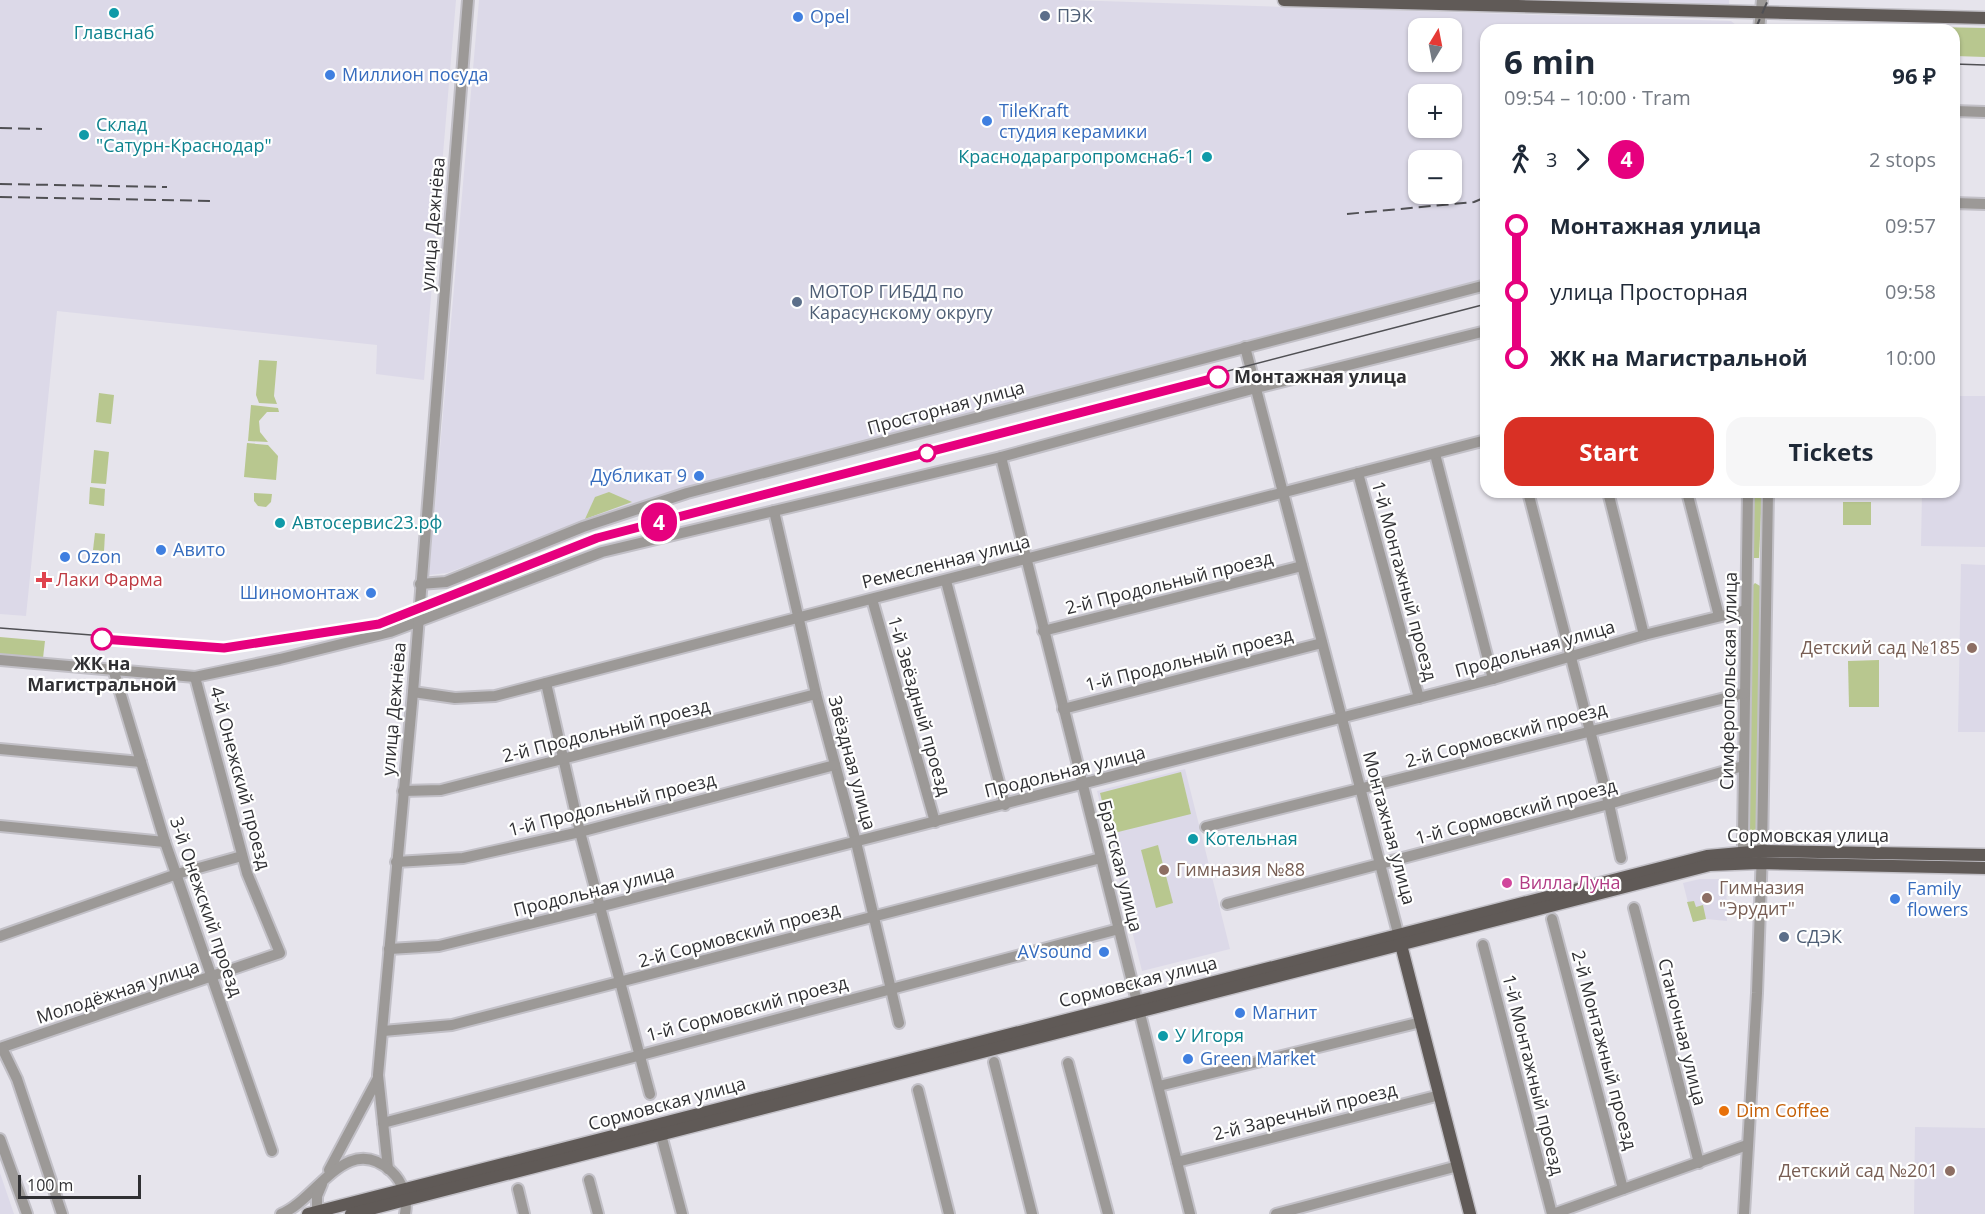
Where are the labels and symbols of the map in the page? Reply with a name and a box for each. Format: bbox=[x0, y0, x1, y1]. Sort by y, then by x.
place label: ПЭК bbox=[1057, 3, 1092, 27]
place label: Opel bbox=[810, 4, 850, 28]
marker: Главснаб bbox=[107, 6, 121, 20]
marker: ПЭК bbox=[1038, 9, 1052, 23]
marker: Opel bbox=[791, 10, 805, 24]
north arrow bbox=[1408, 18, 1462, 72]
place label: Главснаб bbox=[74, 20, 154, 44]
place label: Миллион посуда bbox=[342, 62, 489, 86]
marker: Миллион посуда bbox=[323, 68, 337, 82]
place label: TileKraft студия керамики bbox=[999, 98, 1147, 143]
place label: Склад "Сатурн-Краснодар" bbox=[96, 112, 272, 157]
marker: TileKraft студия керамики bbox=[980, 114, 994, 128]
marker: Склад "Сатурн-Краснодар" bbox=[77, 128, 91, 142]
place label: Краснодарагропромснаб-1 bbox=[958, 144, 1195, 168]
marker: Краснодарагропромснаб-1 bbox=[1200, 150, 1214, 164]
street label: улица Дежнёва bbox=[414, 156, 450, 292]
place label: МОТОР ГИБДД по Карасунскому округу bbox=[809, 279, 994, 324]
marker: МОТОР ГИБДД по Карасунскому округу bbox=[790, 295, 804, 309]
place label: Монтажная улица bbox=[1234, 364, 1407, 388]
marker: Монтажная улица bbox=[1207, 366, 1229, 388]
street label: Просторная улица bbox=[864, 374, 1027, 440]
unlabelled marker bbox=[918, 444, 936, 462]
place label: Дубликат 9 bbox=[590, 463, 687, 487]
marker: Дубликат 9 bbox=[692, 469, 706, 483]
street label: 1-й Монтажный проезд bbox=[1367, 478, 1443, 683]
line badge: 4 bbox=[640, 502, 678, 542]
place label: Автосервис23.рф bbox=[292, 510, 442, 534]
marker: Автосервис23.рф bbox=[273, 516, 287, 530]
street label: Ремесленная улица bbox=[859, 528, 1032, 594]
place label: Авито bbox=[173, 537, 225, 561]
marker: Авито bbox=[154, 543, 168, 557]
place label: Ozon bbox=[77, 544, 121, 568]
street label: 2-й Продольный проезд bbox=[1063, 545, 1275, 619]
marker: Ozon bbox=[58, 550, 72, 564]
place label: Лаки Фарма bbox=[56, 567, 163, 591]
street label: Симферопольская улица bbox=[1714, 572, 1742, 790]
marker: Лаки Фарма bbox=[37, 573, 51, 587]
place label: Шиномонтаж bbox=[240, 580, 360, 604]
marker: Шиномонтаж bbox=[364, 586, 378, 600]
street label: 1-й Звёздный проезд bbox=[883, 613, 957, 798]
street label: Продольная улица bbox=[1452, 614, 1617, 682]
street label: 1-й Продольный проезд bbox=[1083, 622, 1295, 696]
marker: ЖК на Магистральной bbox=[91, 628, 113, 650]
place label: Детский сад №185 bbox=[1801, 635, 1960, 659]
street label: улица Дежнёва bbox=[375, 641, 411, 777]
marker: Детский сад №185 bbox=[1965, 641, 1979, 655]
place label: ЖК на Магистральной bbox=[27, 651, 177, 696]
street label: 4-й Онежский проезд bbox=[205, 684, 277, 872]
street label: 2-й Продольный проезд bbox=[500, 693, 712, 767]
street label: Звёздная улица bbox=[824, 693, 882, 833]
street label: 2-й Сормовский проезд bbox=[1402, 696, 1609, 772]
street label: Продольная улица bbox=[982, 739, 1148, 803]
street label: Монтажная улица bbox=[1358, 748, 1422, 907]
street label: 1-й Продольный проезд bbox=[506, 767, 718, 841]
street label: 1-й Сормовский проезд bbox=[1412, 773, 1619, 849]
street label: Братская улица bbox=[1093, 797, 1149, 934]
street label: 3-й Онежский проезд bbox=[165, 814, 249, 1000]
street label: Сормовская улица bbox=[1727, 823, 1889, 847]
place label: Котельная bbox=[1205, 826, 1298, 850]
marker: Котельная bbox=[1186, 832, 1200, 846]
place label: Гимназия №88 bbox=[1176, 857, 1305, 881]
street label: Продольная улица bbox=[511, 858, 677, 922]
marker: Гимназия №88 bbox=[1157, 863, 1171, 877]
place label: Вилла Луна bbox=[1519, 870, 1620, 894]
place label: Гимназия "Эрудит" bbox=[1719, 875, 1805, 920]
marker: Вилла Луна bbox=[1500, 876, 1514, 890]
place label: Family flowers bbox=[1907, 876, 1968, 921]
marker: Гимназия "Эрудит" bbox=[1700, 891, 1714, 905]
marker: Family flowers bbox=[1888, 892, 1902, 906]
street label: 2-й Сормовский проезд bbox=[635, 896, 842, 972]
place label: СДЭК bbox=[1796, 924, 1842, 948]
marker: СДЭК bbox=[1777, 930, 1791, 944]
place label: AVsound bbox=[1017, 939, 1092, 963]
marker: AVsound bbox=[1097, 945, 1111, 959]
street label: 2-й Монтажный проезд bbox=[1567, 947, 1643, 1152]
street label: Сормовская улица bbox=[1056, 950, 1219, 1012]
street label: Молодёжная улица bbox=[33, 953, 202, 1029]
street label: Станочная улица bbox=[1653, 956, 1713, 1108]
street label: 1-й Сормовский проезд bbox=[643, 970, 850, 1046]
street label: 1-й Монтажный проезд bbox=[1497, 972, 1571, 1178]
place label: Магнит bbox=[1252, 1000, 1318, 1024]
marker: Магнит bbox=[1233, 1006, 1247, 1020]
place label: У Игоря bbox=[1175, 1023, 1244, 1047]
marker: У Игоря bbox=[1156, 1029, 1170, 1043]
place label: Green Market bbox=[1200, 1046, 1316, 1070]
marker: Green Market bbox=[1181, 1052, 1195, 1066]
street label: Сормовская улица bbox=[585, 1070, 748, 1136]
street label: 2-й Заречный проезд bbox=[1211, 1077, 1399, 1145]
place label: Dim Coffee bbox=[1736, 1098, 1829, 1122]
marker: Dim Coffee bbox=[1717, 1104, 1731, 1118]
place label: Детский сад №201 bbox=[1779, 1158, 1938, 1182]
marker: Детский сад №201 bbox=[1943, 1164, 1957, 1178]
scale bar bbox=[18, 1172, 141, 1200]

